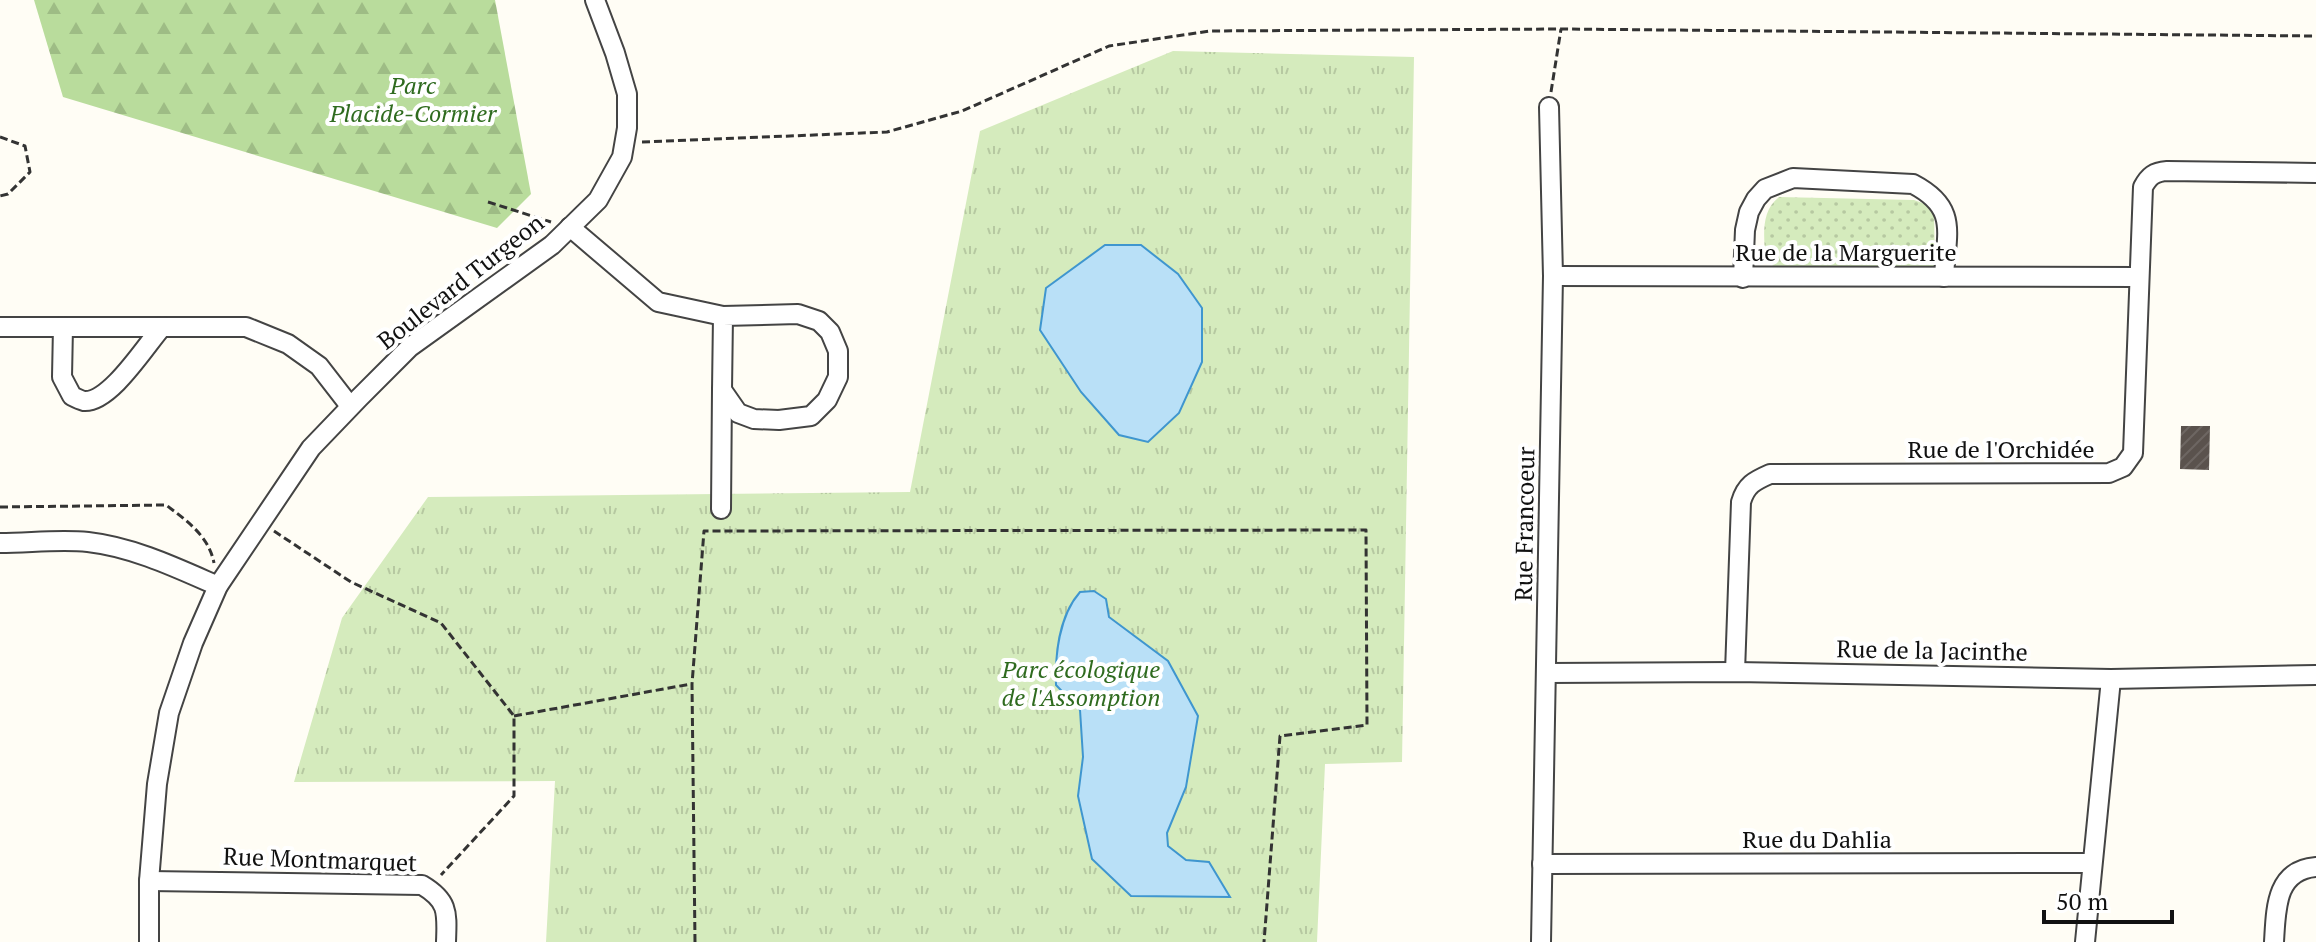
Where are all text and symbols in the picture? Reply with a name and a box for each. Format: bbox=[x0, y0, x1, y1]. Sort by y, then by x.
park label: Parc Placide-Cormier bbox=[329, 69, 498, 129]
street label: Boulevard Turgeon bbox=[371, 206, 550, 356]
street label: Rue de la Marguerite bbox=[1735, 236, 1957, 268]
street label: Rue de l'Orchidée bbox=[1907, 433, 2095, 465]
street label: Rue Francoeur bbox=[1507, 446, 1541, 602]
street label: Rue de la Jacinthe bbox=[1836, 632, 2028, 668]
park label: Parc écologique de l'Assomption bbox=[1001, 653, 1160, 713]
street label: Rue du Dahlia bbox=[1742, 823, 1892, 855]
street label: Rue Montmarquet bbox=[222, 840, 418, 878]
scale bar bbox=[2044, 874, 2172, 924]
text: 50 m bbox=[2056, 885, 2108, 917]

